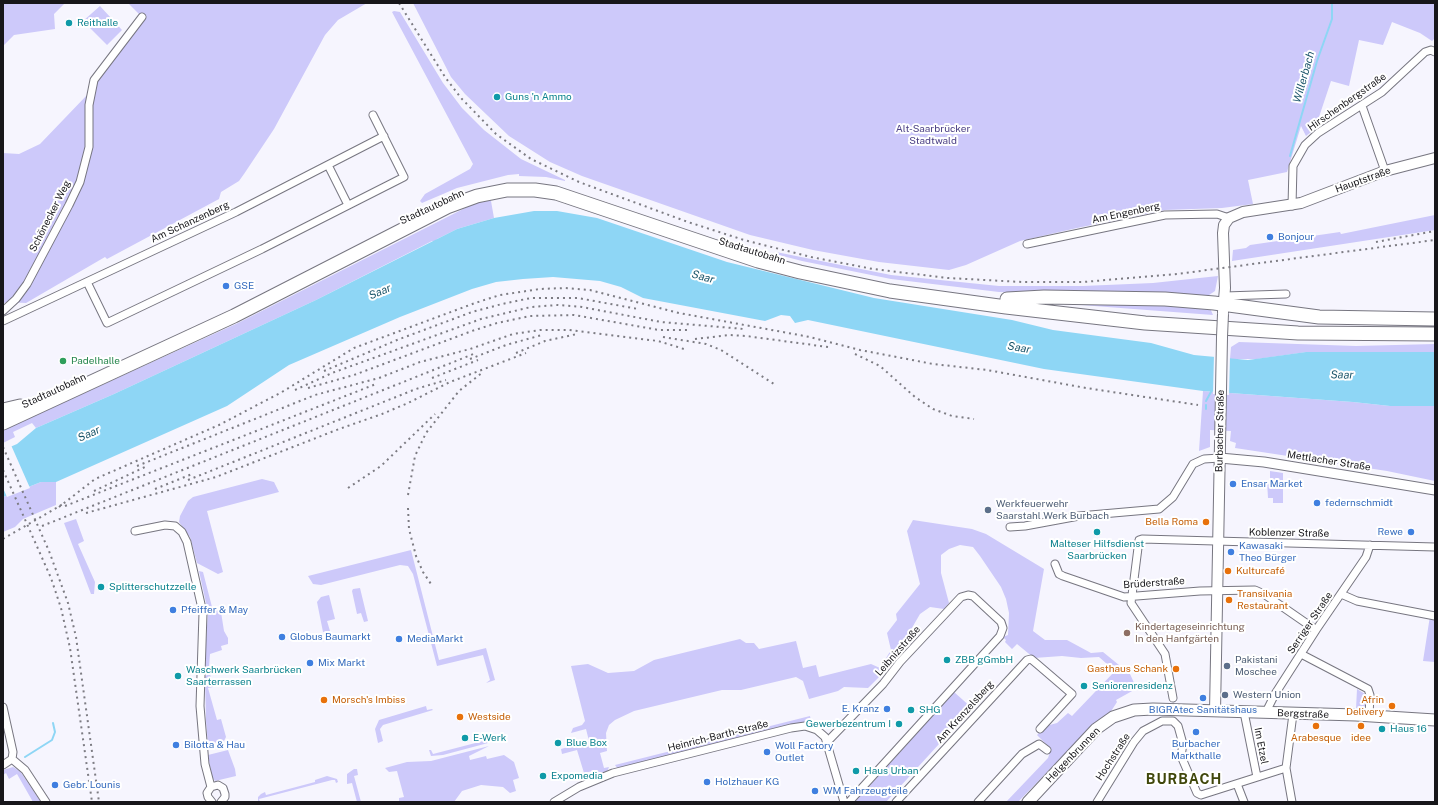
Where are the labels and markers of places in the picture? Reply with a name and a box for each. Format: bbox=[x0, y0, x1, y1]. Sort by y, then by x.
place label: Reithalle bbox=[77, 17, 118, 29]
marker: Reithalle bbox=[64, 18, 74, 28]
place label: Guns 'n Ammo bbox=[505, 91, 572, 103]
marker: Guns 'n Ammo bbox=[492, 92, 502, 102]
place label: Bonjour bbox=[1278, 231, 1314, 243]
marker: Bonjour bbox=[1265, 232, 1275, 242]
place label: GSE bbox=[234, 280, 254, 292]
marker: GSE bbox=[221, 281, 231, 291]
place label: Padelhalle bbox=[71, 355, 120, 367]
marker: Padelhalle bbox=[58, 356, 68, 366]
place label: Ensar Market bbox=[1241, 478, 1303, 490]
marker: Ensar Market bbox=[1228, 479, 1238, 489]
place label: federnschmidt bbox=[1325, 497, 1393, 509]
place label: Werkfeuerwehr Saarstahl Werk Burbach bbox=[996, 498, 1109, 522]
marker: federnschmidt bbox=[1312, 498, 1322, 508]
marker: Werkfeuerwehr Saarstahl Werk Burbach bbox=[983, 505, 993, 515]
place label: Bella Roma bbox=[1145, 516, 1198, 528]
marker: Bella Roma bbox=[1201, 517, 1211, 527]
place label: Rewe bbox=[1377, 526, 1403, 538]
marker: Malteser Hilfsdienst Saarbrücken bbox=[1092, 527, 1102, 537]
marker: Rewe bbox=[1406, 527, 1416, 537]
place label: Malteser Hilfsdienst Saarbrücken bbox=[1050, 538, 1144, 562]
place label: Kawasaki Theo Bürger bbox=[1239, 540, 1296, 564]
marker: Kawasaki Theo Bürger bbox=[1226, 547, 1236, 557]
place label: Kulturcafé bbox=[1236, 565, 1285, 577]
marker: Kulturcafé bbox=[1223, 566, 1233, 576]
place label: Splitterschutzzelle bbox=[109, 581, 196, 593]
marker: Splitterschutzzelle bbox=[96, 582, 106, 592]
place label: Transilvania Restaurant bbox=[1237, 588, 1292, 612]
marker: Transilvania Restaurant bbox=[1224, 595, 1234, 605]
place label: Pfeiffer & May bbox=[181, 604, 248, 616]
marker: Pfeiffer & May bbox=[168, 605, 178, 615]
place label: Kindertageseinrichtung In den Hanfgärten bbox=[1135, 621, 1245, 644]
marker: Kindertageseinrichtung In den Hanfgärten bbox=[1122, 628, 1132, 638]
place label: Globus Baumarkt bbox=[290, 631, 371, 643]
marker: Globus Baumarkt bbox=[277, 632, 287, 642]
place label: MediaMarkt bbox=[407, 633, 463, 645]
marker: MediaMarkt bbox=[394, 634, 404, 644]
place label: ZBB gGmbH bbox=[955, 654, 1013, 666]
place label: Pakistani Moschee bbox=[1235, 654, 1277, 678]
marker: ZBB gGmbH bbox=[942, 655, 952, 665]
place label: Mix Markt bbox=[318, 657, 365, 669]
marker: Mix Markt bbox=[305, 658, 315, 668]
marker: Pakistani Moschee bbox=[1222, 661, 1232, 671]
place label: Gasthaus Schank bbox=[1087, 663, 1168, 675]
place label: Waschwerk Saarbrücken Saarterrassen bbox=[186, 664, 301, 688]
marker: Gasthaus Schank bbox=[1171, 664, 1181, 674]
marker: Waschwerk Saarbrücken Saarterrassen bbox=[173, 671, 183, 681]
place label: Seniorenresidenz bbox=[1092, 680, 1173, 692]
marker: Seniorenresidenz bbox=[1079, 681, 1089, 691]
place label: Western Union bbox=[1233, 689, 1301, 701]
marker: Western Union bbox=[1220, 690, 1230, 700]
marker: BIGRAtec Sanitätshaus bbox=[1198, 693, 1208, 703]
place label: Morsch's Imbiss bbox=[332, 694, 405, 706]
place label: Afrin Delivery bbox=[1346, 694, 1384, 718]
marker: Morsch's Imbiss bbox=[319, 695, 329, 705]
marker: Afrin Delivery bbox=[1387, 701, 1397, 711]
place label: E. Kranz bbox=[842, 703, 879, 715]
marker: E. Kranz bbox=[882, 704, 892, 714]
place label: SHG bbox=[919, 704, 941, 716]
place label: BIGRAtec Sanitätshaus bbox=[1149, 704, 1257, 716]
marker: SHG bbox=[906, 705, 916, 715]
place label: Westside bbox=[468, 711, 511, 723]
marker: Westside bbox=[455, 712, 465, 722]
place label: Gewerbezentrum I bbox=[806, 718, 891, 730]
marker: Gewerbezentrum I bbox=[894, 719, 904, 729]
marker: Arabesque bbox=[1311, 721, 1321, 731]
marker: idee bbox=[1356, 721, 1366, 731]
place label: Haus 16 bbox=[1390, 723, 1427, 735]
marker: Haus 16 bbox=[1377, 724, 1387, 734]
marker: Burbacher Markthalle bbox=[1191, 727, 1201, 737]
place label: E-Werk bbox=[473, 732, 506, 744]
place label: Arabesque bbox=[1291, 732, 1341, 744]
place label: idee bbox=[1351, 732, 1371, 744]
marker: E-Werk bbox=[460, 733, 470, 743]
place label: Blue Box bbox=[566, 737, 607, 749]
marker: Blue Box bbox=[553, 738, 563, 748]
place label: Burbacher Markthalle bbox=[1171, 738, 1221, 762]
place label: Bilotta & Hau bbox=[184, 739, 245, 751]
marker: Bilotta & Hau bbox=[171, 740, 181, 750]
place label: Woll Factory Outlet bbox=[775, 740, 833, 764]
marker: Woll Factory Outlet bbox=[762, 747, 772, 757]
place label: Haus Urban bbox=[864, 765, 919, 777]
marker: Haus Urban bbox=[851, 766, 861, 776]
place label: Expomedia bbox=[551, 770, 603, 782]
marker: Expomedia bbox=[538, 771, 548, 781]
place label: Holzhauer KG bbox=[715, 776, 779, 788]
marker: Holzhauer KG bbox=[702, 777, 712, 787]
place label: Gebr. Lounis bbox=[63, 779, 120, 791]
marker: Gebr. Lounis bbox=[50, 780, 60, 790]
place label: WM Fahrzeugteile bbox=[823, 785, 908, 797]
marker: WM Fahrzeugteile bbox=[810, 786, 820, 796]

